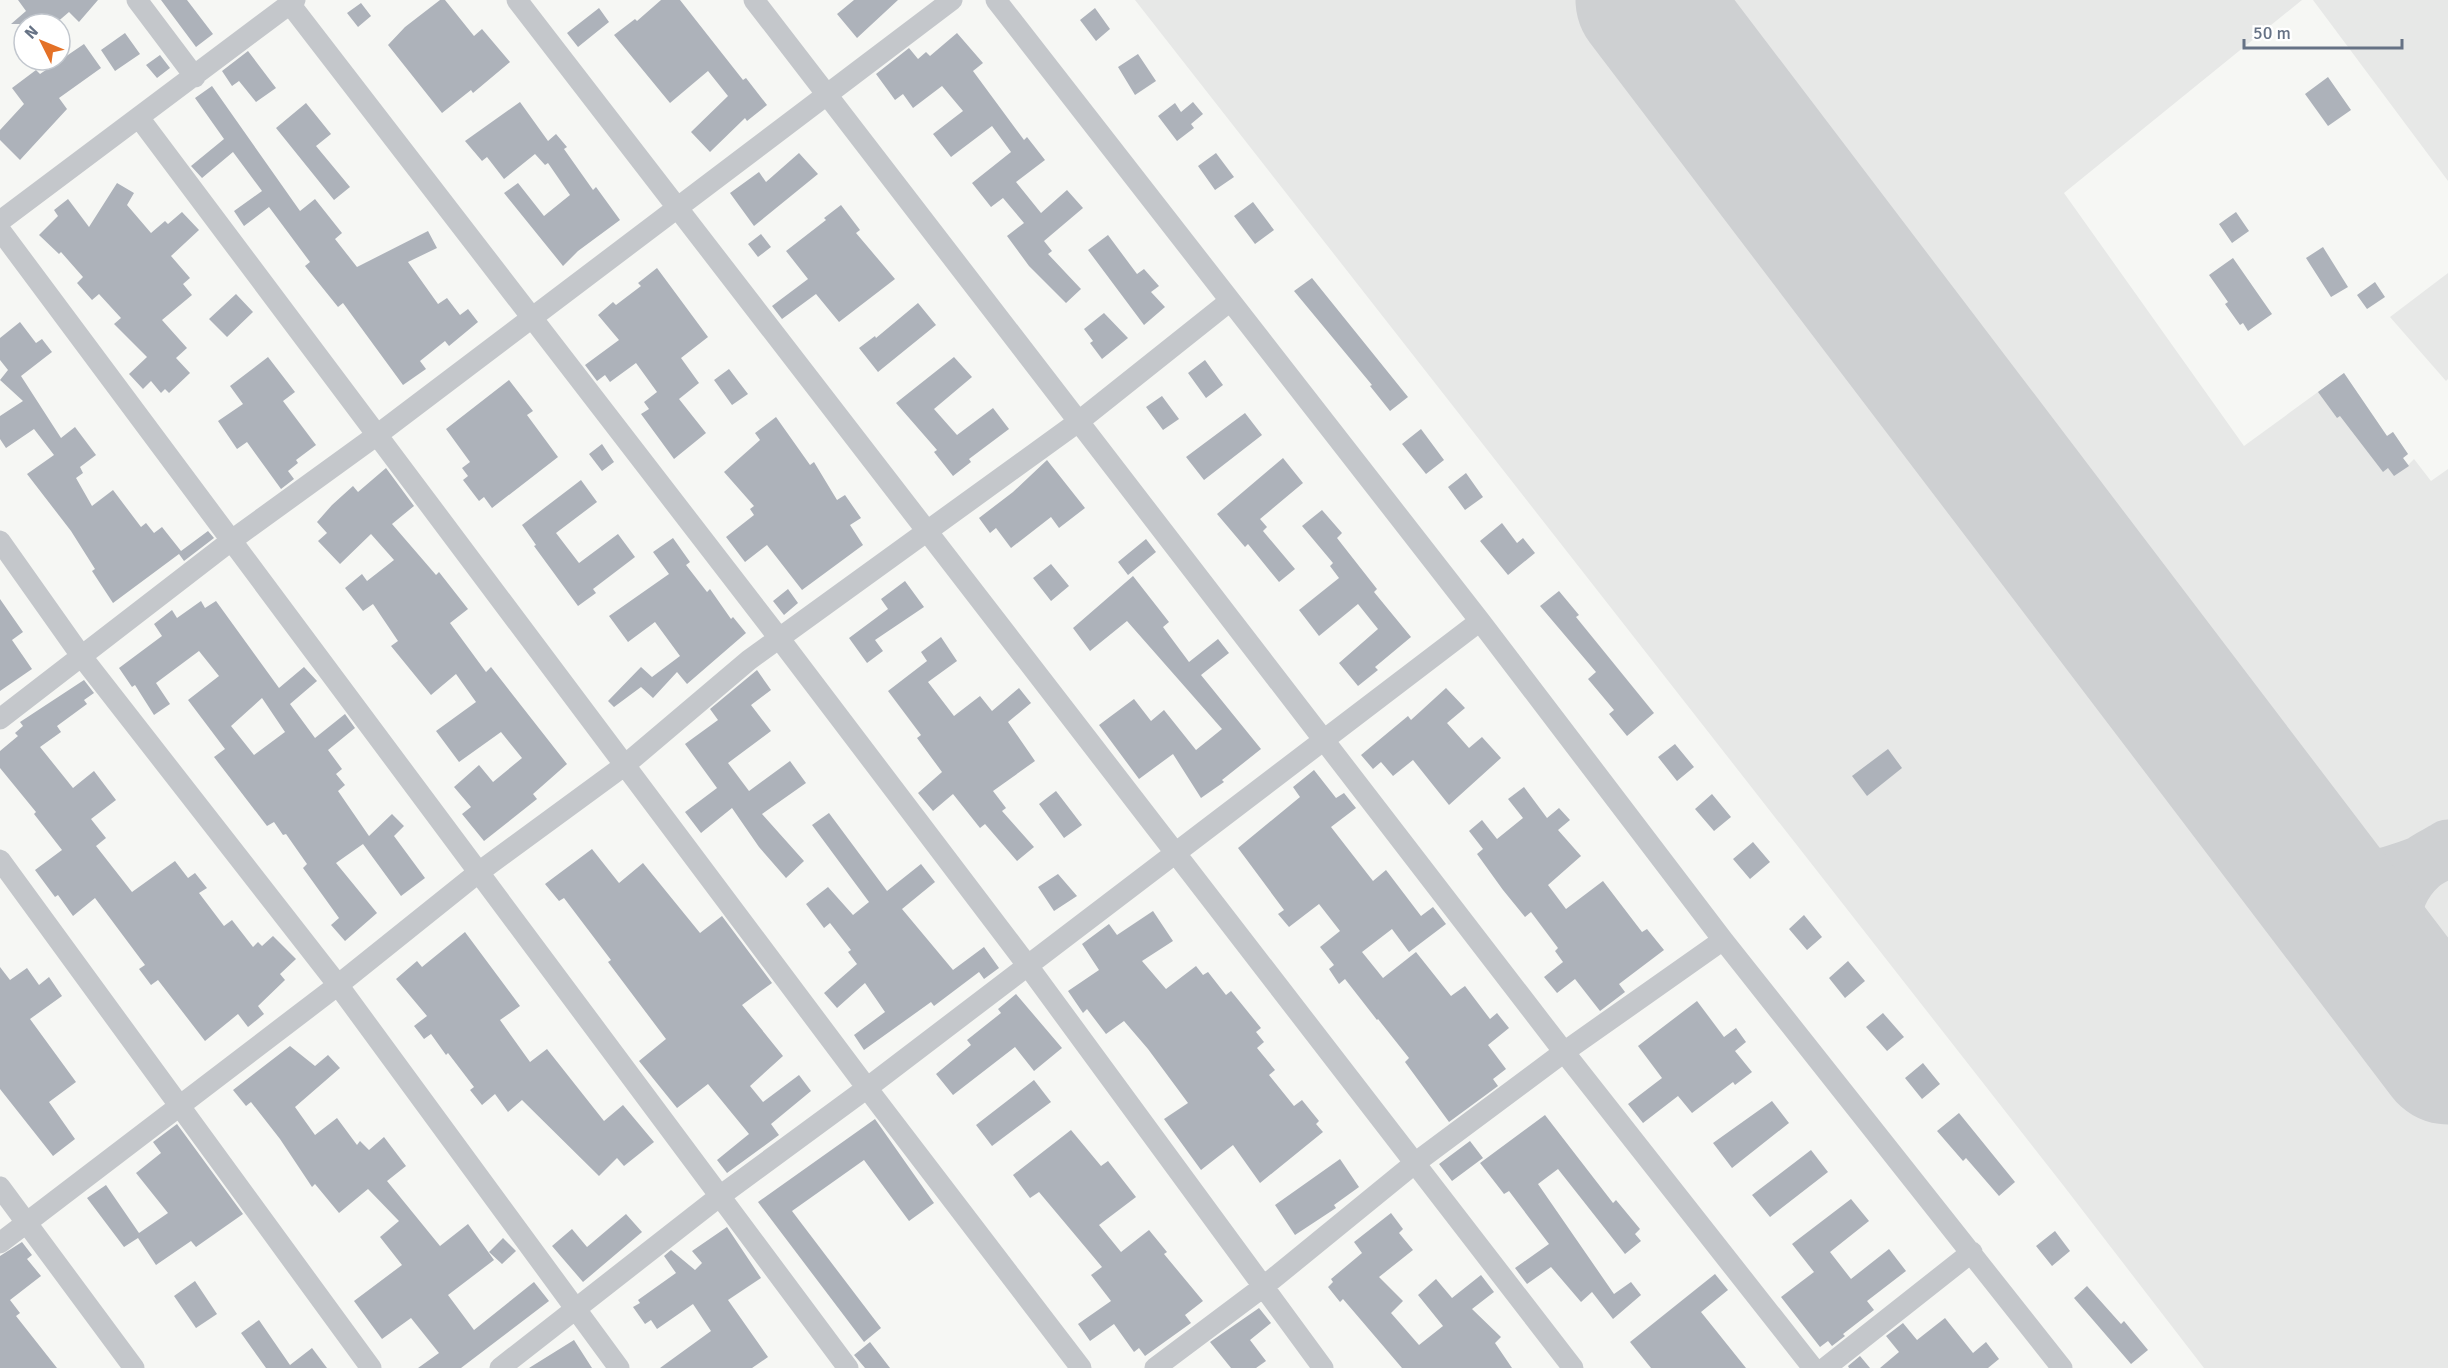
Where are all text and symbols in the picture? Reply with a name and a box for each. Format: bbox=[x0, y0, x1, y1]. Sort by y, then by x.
north arrow bbox=[12, 12, 72, 72]
scale bar bbox=[2244, 12, 2402, 50]
text: N bbox=[21, 22, 43, 43]
text: 50 m bbox=[2253, 22, 2291, 44]

